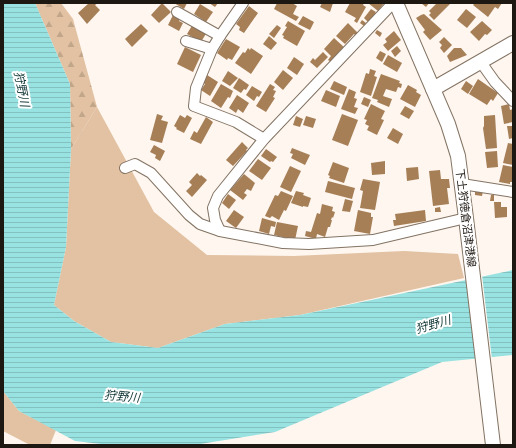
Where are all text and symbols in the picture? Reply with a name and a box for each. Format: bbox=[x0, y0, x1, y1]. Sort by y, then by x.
water label: 狩野川 bbox=[11, 70, 33, 110]
street label: 下土狩徳倉沼津港線 bbox=[453, 168, 479, 268]
water label: 狩野川 bbox=[414, 311, 454, 336]
water label: 狩野川 bbox=[103, 387, 143, 405]

